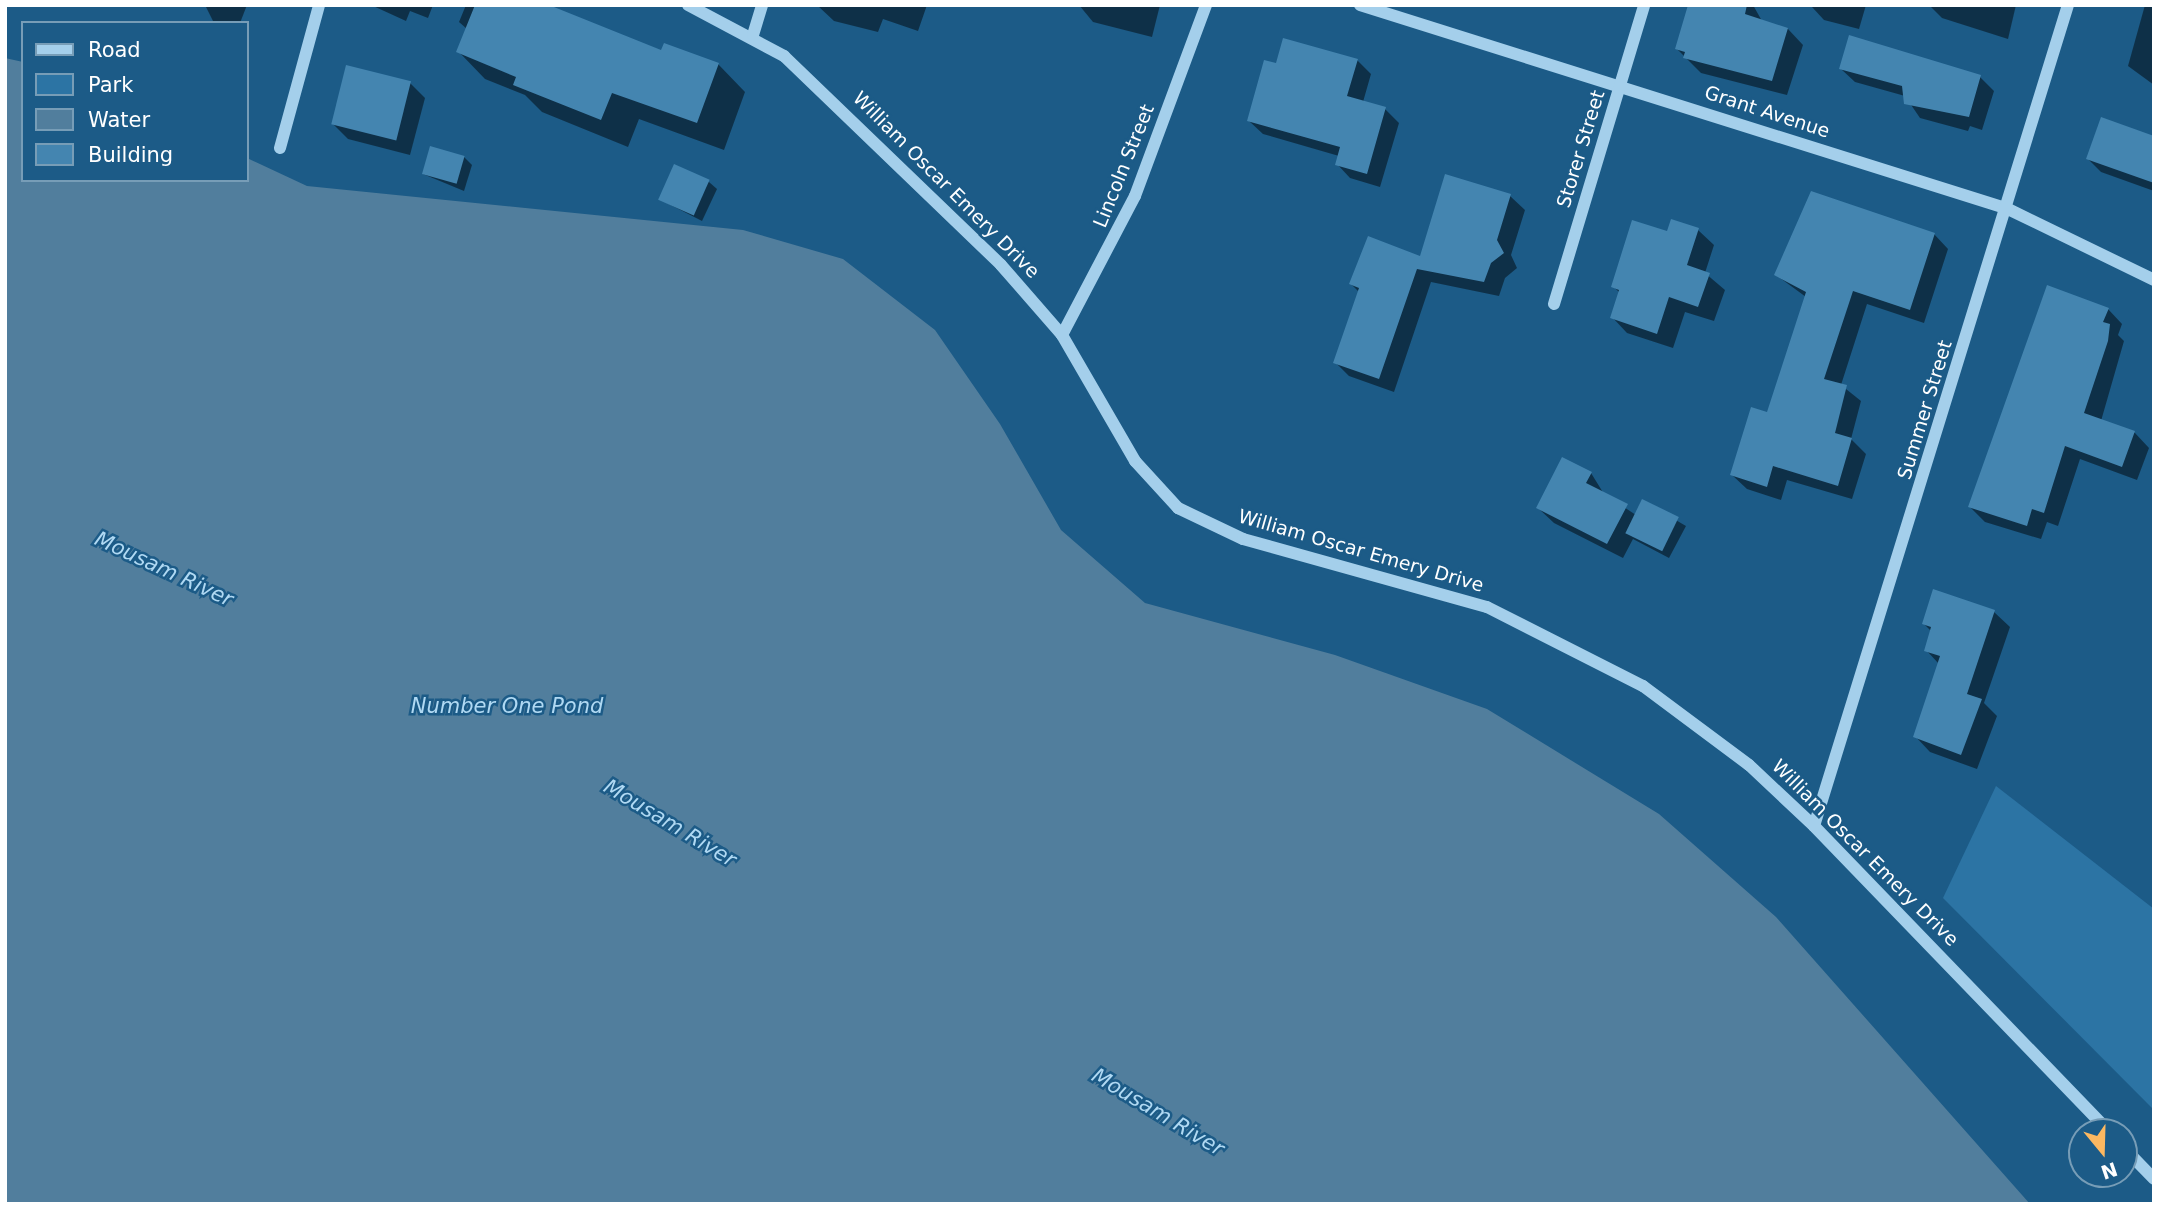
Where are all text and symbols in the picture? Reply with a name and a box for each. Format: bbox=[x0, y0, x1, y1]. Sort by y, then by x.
legend bbox=[21, 21, 248, 182]
text: Road bbox=[88, 38, 141, 62]
text: Park bbox=[88, 73, 133, 97]
street label: Grant Avenue bbox=[1702, 81, 1832, 143]
street label: William Oscar Emery Drive bbox=[848, 87, 1044, 283]
street label: Storer Street bbox=[1552, 87, 1610, 211]
street label: Lincoln Street bbox=[1089, 101, 1159, 231]
text: Water bbox=[88, 108, 150, 132]
text: Building bbox=[88, 143, 173, 167]
street label: Summer Street bbox=[1893, 338, 1957, 482]
street label: William Oscar Emery Drive bbox=[1236, 505, 1486, 597]
water label: Mousam River bbox=[91, 526, 237, 612]
water label: Number One Pond bbox=[411, 693, 603, 719]
street label: William Oscar Emery Drive bbox=[1767, 755, 1963, 951]
water label: Mousam River bbox=[599, 774, 741, 872]
water label: Mousam River bbox=[1087, 1063, 1229, 1161]
north arrow bbox=[2068, 1118, 2138, 1188]
text: N bbox=[2098, 1158, 2120, 1184]

